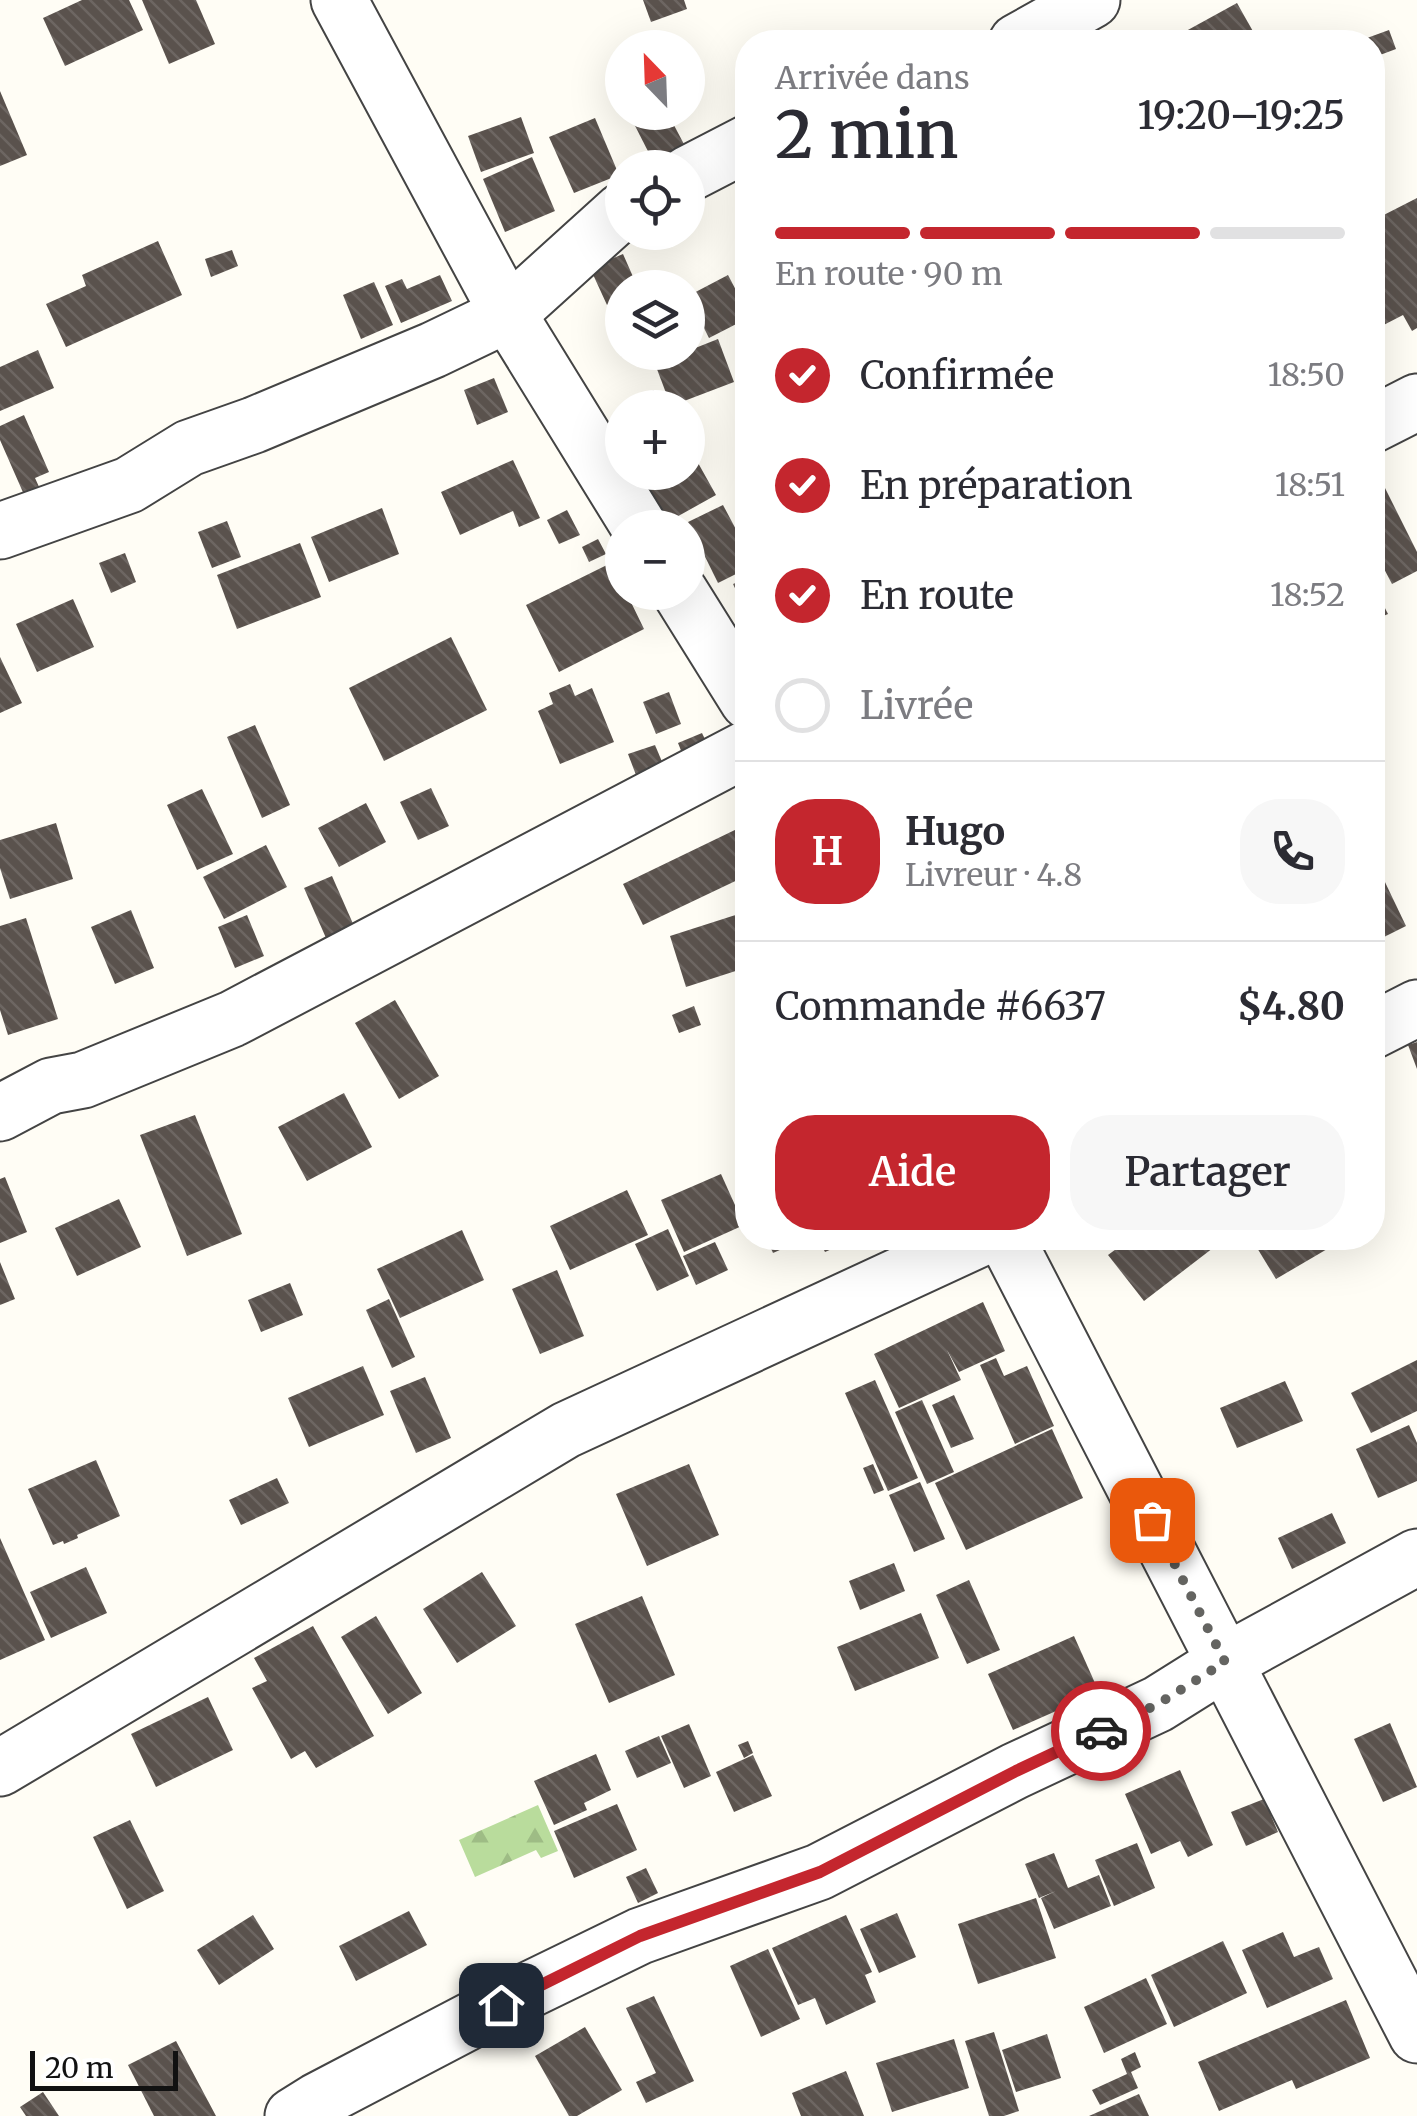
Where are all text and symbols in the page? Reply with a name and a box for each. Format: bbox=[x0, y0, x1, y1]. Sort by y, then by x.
north arrow bbox=[605, 30, 705, 130]
map controls bbox=[605, 30, 705, 610]
text: Arrivée dans bbox=[775, 58, 970, 98]
text: 19:20–19:25 bbox=[1138, 92, 1345, 139]
text: 2 min bbox=[775, 94, 959, 176]
button: locate bbox=[605, 150, 705, 250]
text: En route · 90 m bbox=[775, 254, 1003, 294]
button: layers bbox=[605, 270, 705, 370]
icon: check bbox=[775, 348, 830, 403]
text: Confirmée bbox=[860, 352, 1054, 399]
text: 18:50 bbox=[1268, 355, 1345, 395]
button: + bbox=[605, 390, 705, 490]
icon: check bbox=[775, 458, 830, 513]
text: En préparation bbox=[860, 462, 1133, 509]
text: 18:51 bbox=[1275, 465, 1345, 505]
button: − bbox=[605, 510, 705, 610]
icon: check bbox=[775, 568, 830, 623]
text: En route bbox=[860, 572, 1014, 619]
text: 18:52 bbox=[1270, 575, 1345, 615]
text: Livrée bbox=[860, 682, 973, 729]
button: phone bbox=[1240, 799, 1345, 904]
text: Hugo bbox=[905, 808, 1005, 855]
text: H bbox=[812, 828, 843, 875]
text: Livreur · 4.8 bbox=[905, 855, 1082, 895]
text: Commande #6637 bbox=[775, 983, 1106, 1030]
text: $4.80 bbox=[1237, 983, 1345, 1030]
button: Aide bbox=[775, 1115, 1050, 1230]
button: Partager bbox=[1070, 1115, 1345, 1230]
pin bbox=[1110, 1478, 1195, 1563]
icon: bag bbox=[1125, 1493, 1180, 1548]
courier bbox=[1051, 1681, 1151, 1781]
icon: car bbox=[1074, 1704, 1129, 1759]
pin bbox=[459, 1963, 544, 2048]
icon: home bbox=[474, 1978, 529, 2033]
scale bar bbox=[30, 2046, 178, 2090]
text: 20 m bbox=[45, 2050, 114, 2086]

